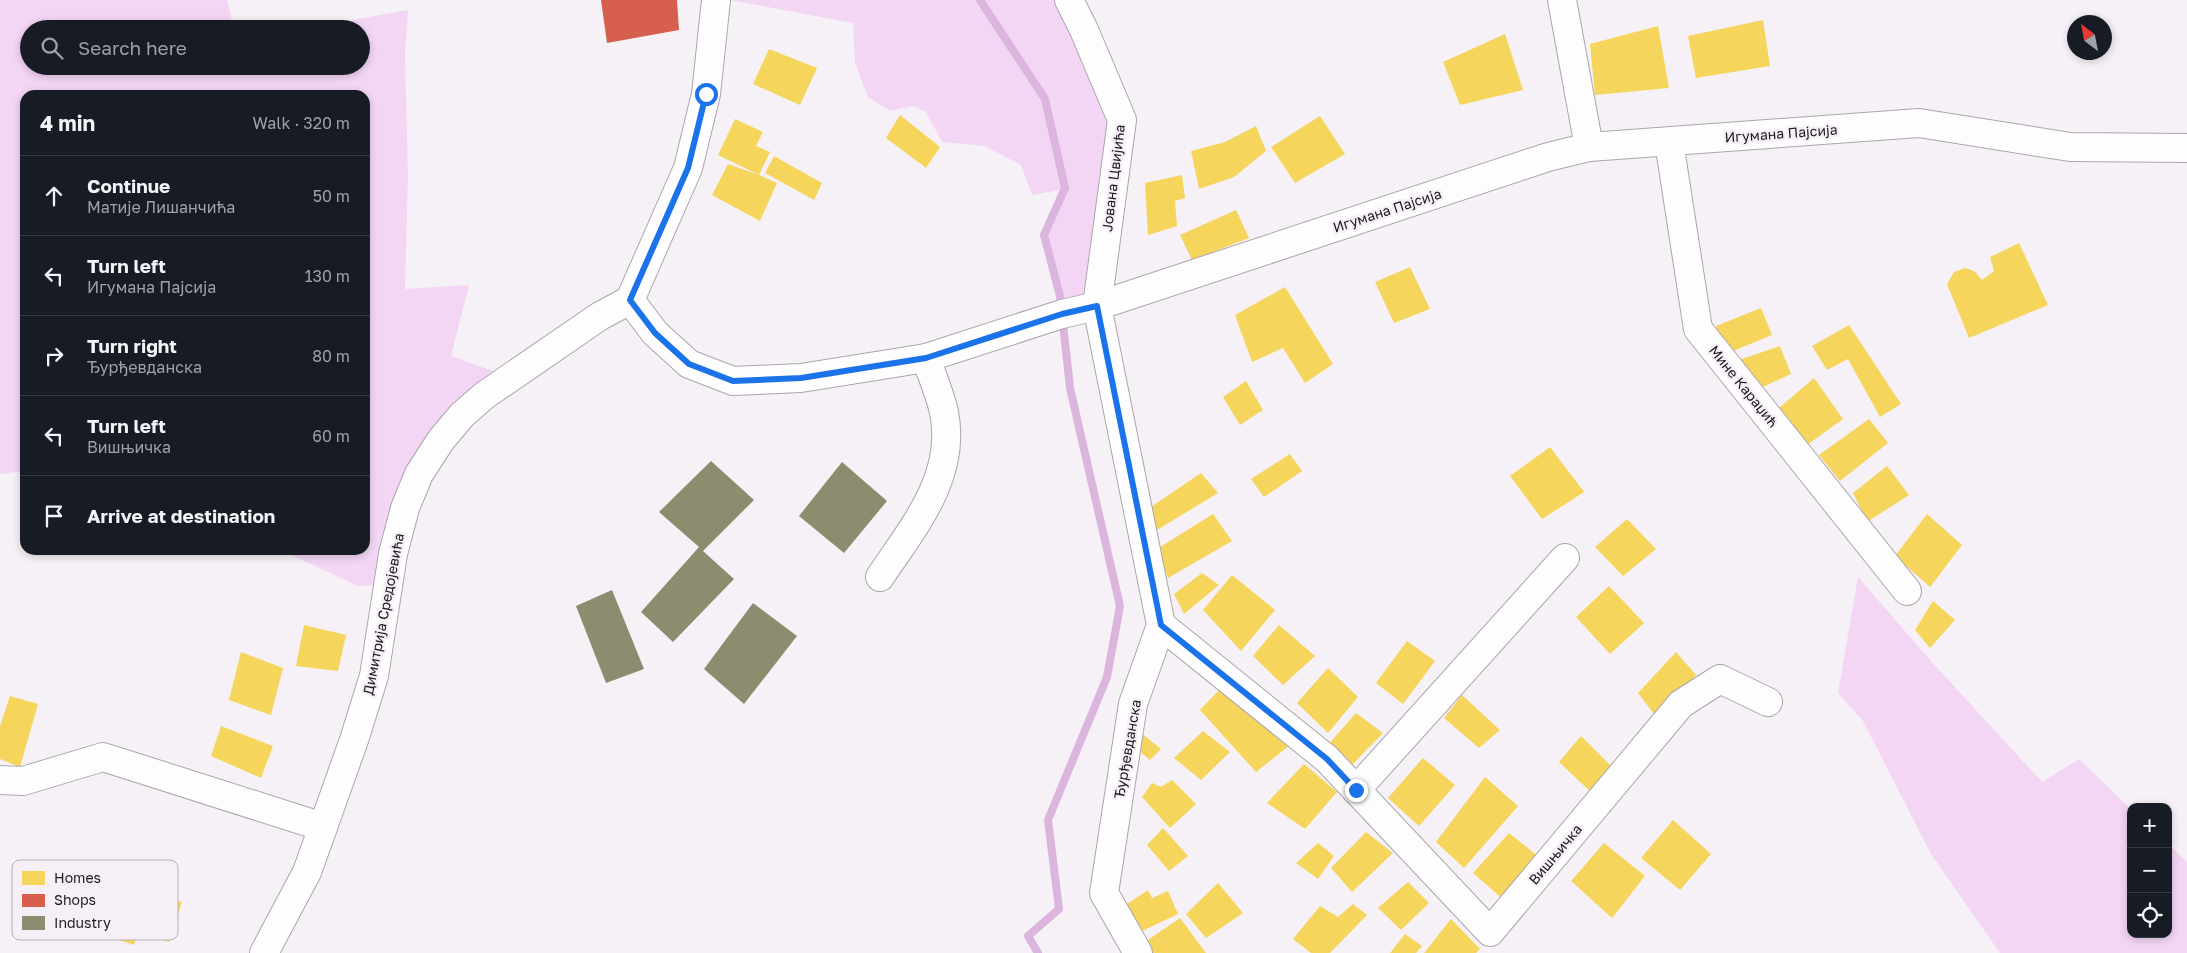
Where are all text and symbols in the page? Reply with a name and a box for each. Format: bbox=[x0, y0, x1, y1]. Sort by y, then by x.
north arrow bbox=[2067, 15, 2112, 60]
search box bbox=[20, 20, 370, 75]
icon: search bbox=[38, 34, 66, 62]
text: Search here bbox=[78, 36, 187, 59]
route start bbox=[695, 83, 718, 106]
text: 4 min bbox=[40, 110, 95, 136]
text: Walk · 320 m bbox=[253, 113, 350, 133]
street label: Игумана Пајсија bbox=[1724, 121, 1838, 145]
street label: Јована Цвијића bbox=[1098, 123, 1128, 233]
text: Continue bbox=[87, 174, 170, 197]
icon: ahead bbox=[40, 182, 68, 210]
street label: Игумана Пајсија bbox=[1331, 184, 1443, 236]
text: 50 m bbox=[313, 186, 350, 206]
text: Матије Лишанчића bbox=[87, 197, 235, 217]
text: Turn left bbox=[87, 254, 166, 277]
icon: left bbox=[40, 262, 68, 290]
text: 130 m bbox=[305, 266, 350, 286]
text: Игумана Пајсија bbox=[87, 277, 216, 297]
text: Turn right bbox=[87, 334, 177, 357]
icon: right bbox=[40, 342, 68, 370]
street label: Мине Караџић bbox=[1706, 342, 1782, 430]
text: 80 m bbox=[312, 346, 350, 366]
text: Ђурђевданска bbox=[87, 357, 202, 377]
text: Turn left bbox=[87, 414, 166, 437]
icon: left bbox=[40, 422, 68, 450]
text: 60 m bbox=[312, 426, 350, 446]
text: Вишњичка bbox=[87, 437, 171, 457]
icon: arrive bbox=[40, 502, 68, 530]
text: Arrive at destination bbox=[87, 504, 275, 527]
street label: Димитрија Средојевића bbox=[359, 532, 407, 696]
street label: Ђурђевданска bbox=[1110, 698, 1144, 800]
route end bbox=[1345, 779, 1368, 802]
map controls bbox=[2127, 803, 2172, 938]
button: + bbox=[2127, 803, 2172, 848]
street label: Вишњичка bbox=[1525, 820, 1585, 888]
button: − bbox=[2127, 848, 2172, 893]
legend bbox=[12, 860, 178, 940]
text: Homes bbox=[54, 869, 101, 886]
text: Shops bbox=[54, 891, 96, 908]
button: locate bbox=[2127, 893, 2172, 938]
text: Industry bbox=[54, 914, 111, 931]

